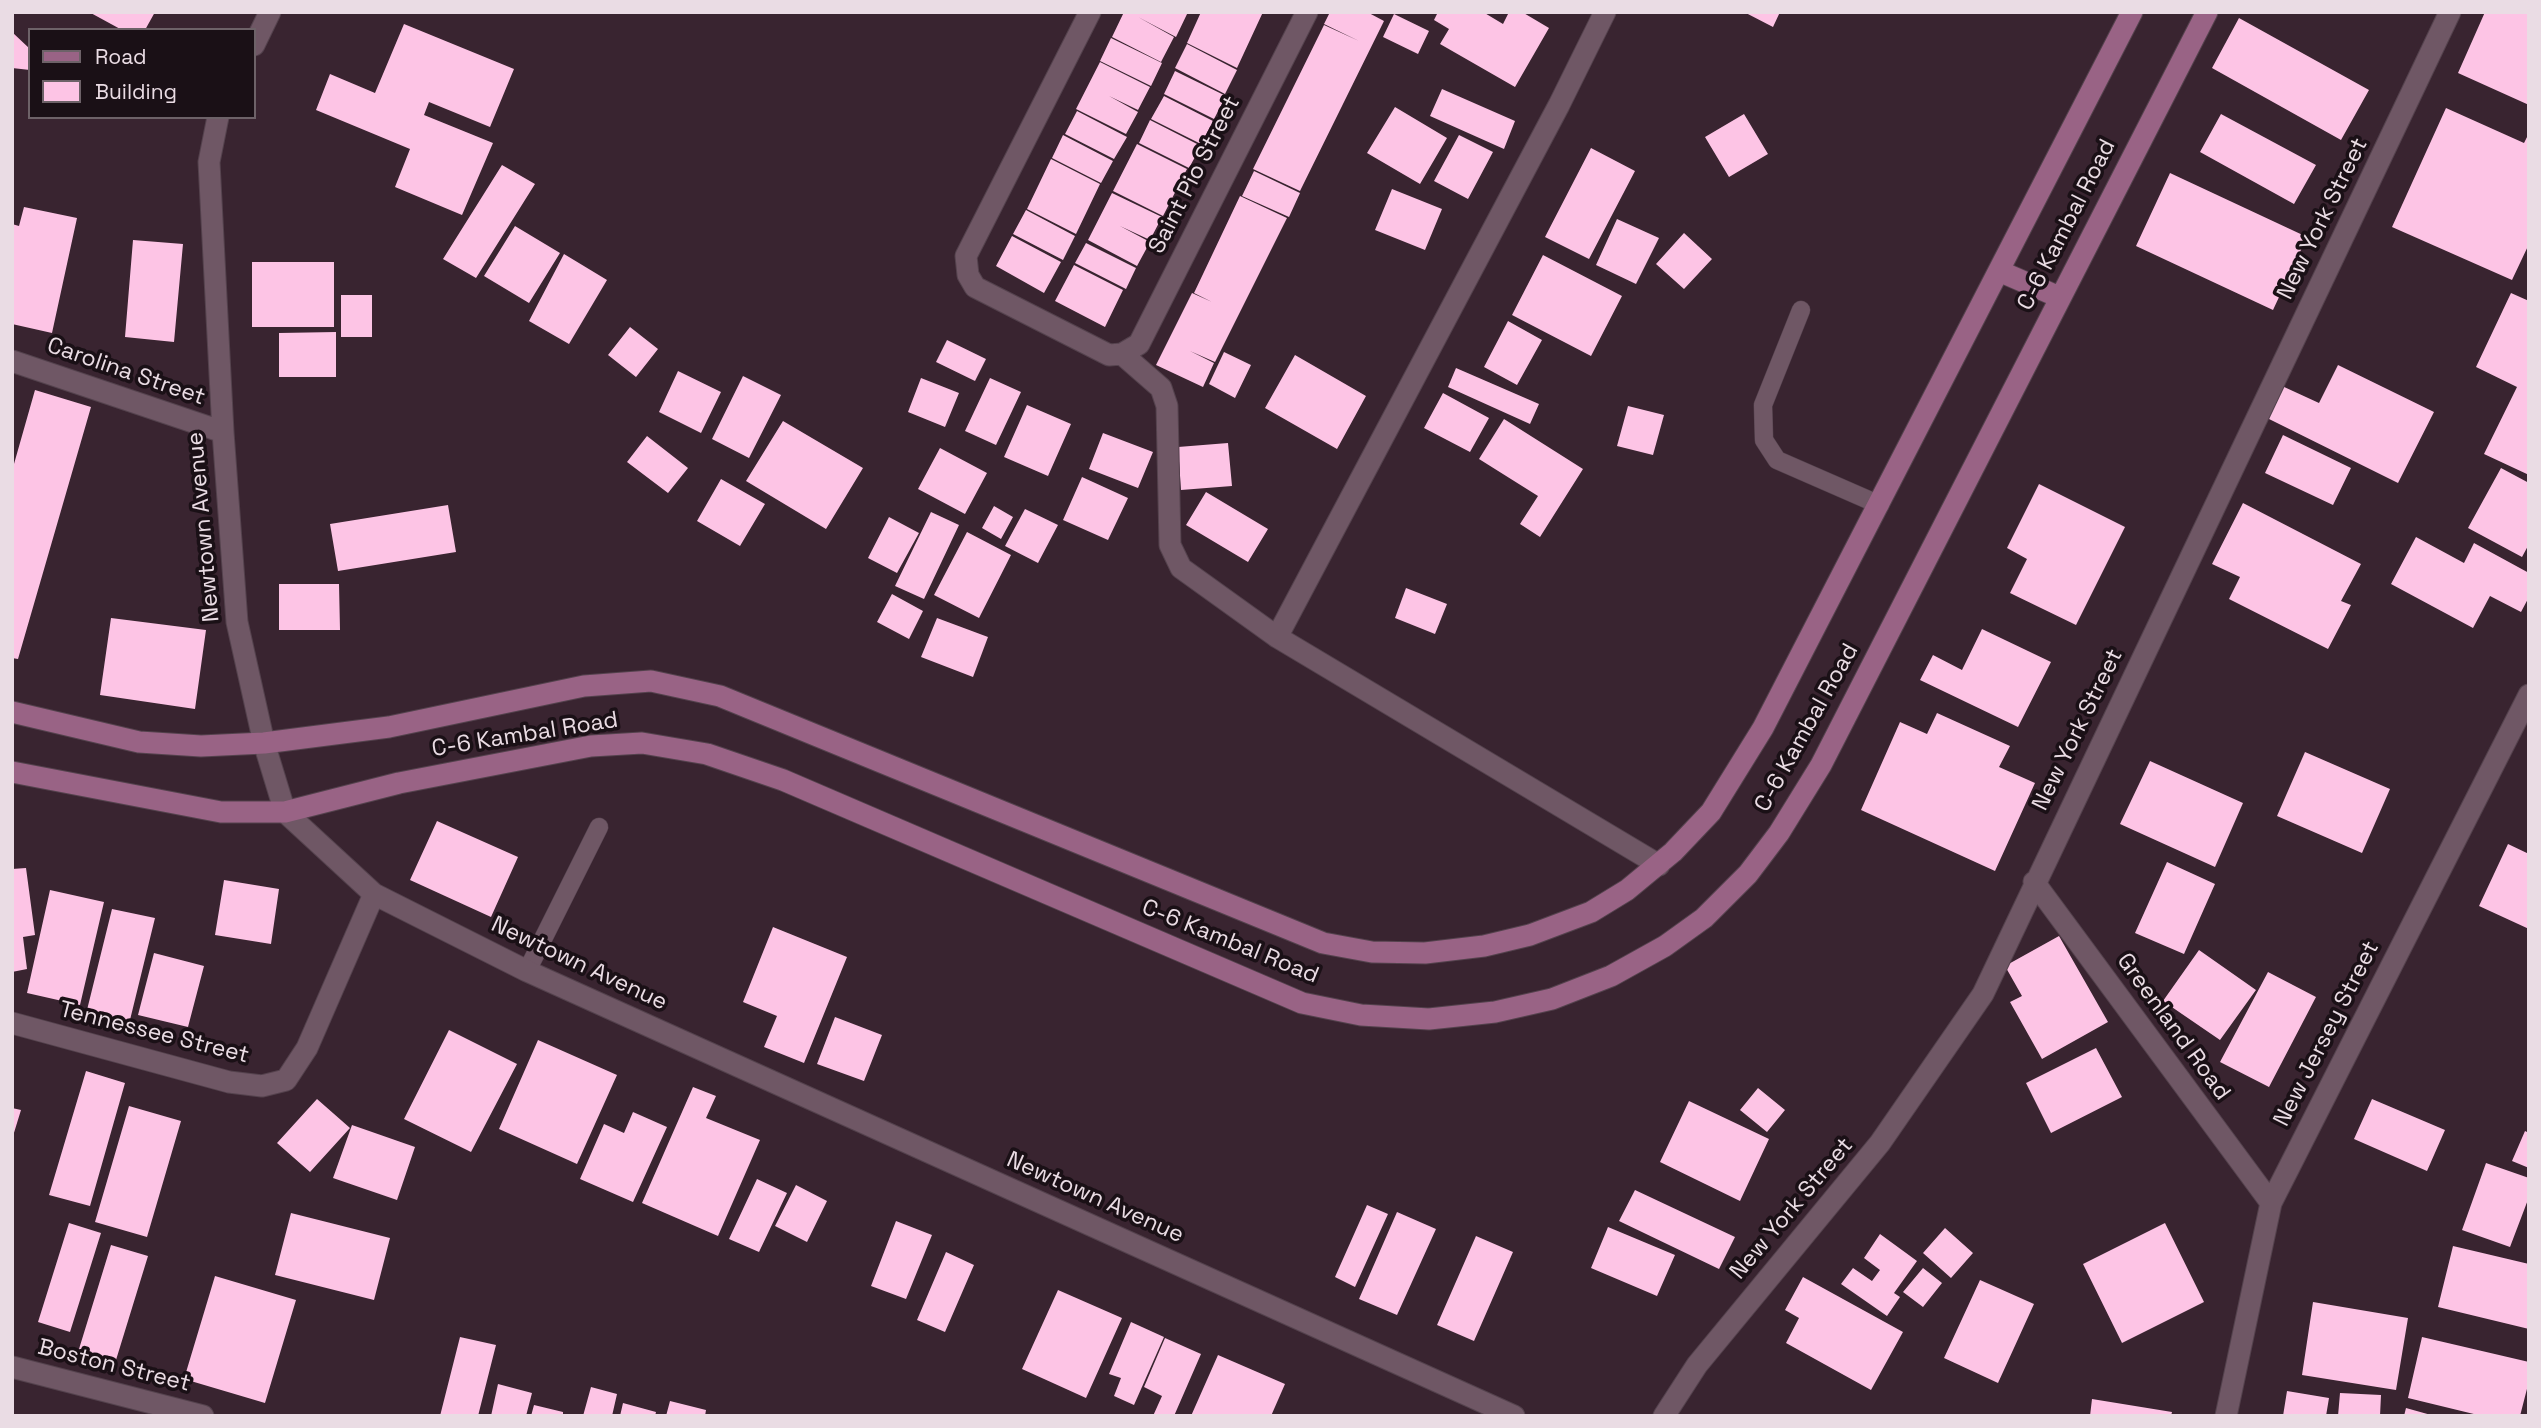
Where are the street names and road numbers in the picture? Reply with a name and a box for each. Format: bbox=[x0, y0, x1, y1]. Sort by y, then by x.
street label: Saint Pio Street bbox=[1143, 92, 1247, 258]
street label: New York Street bbox=[2272, 134, 2374, 304]
street label: C-6 Kambal Road bbox=[2012, 135, 2122, 315]
street label: Carolina Street bbox=[43, 332, 209, 412]
street label: Newtown Avenue bbox=[182, 431, 226, 623]
street label: C-6 Kambal Road bbox=[1749, 639, 1865, 817]
street label: New York Street bbox=[2027, 645, 2129, 815]
street label: C-6 Kambal Road bbox=[430, 707, 620, 763]
street label: C-6 Kambal Road bbox=[1138, 894, 1322, 990]
street label: Newtown Avenue bbox=[487, 911, 671, 1017]
street label: New Jersey Street bbox=[2268, 937, 2386, 1131]
street label: Greenland Road bbox=[2110, 948, 2236, 1106]
street label: Tennessee Street bbox=[56, 996, 252, 1070]
street label: New York Street bbox=[1725, 1133, 1859, 1285]
street label: Newtown Avenue bbox=[1002, 1147, 1188, 1249]
street label: Boston Street bbox=[35, 1334, 193, 1398]

